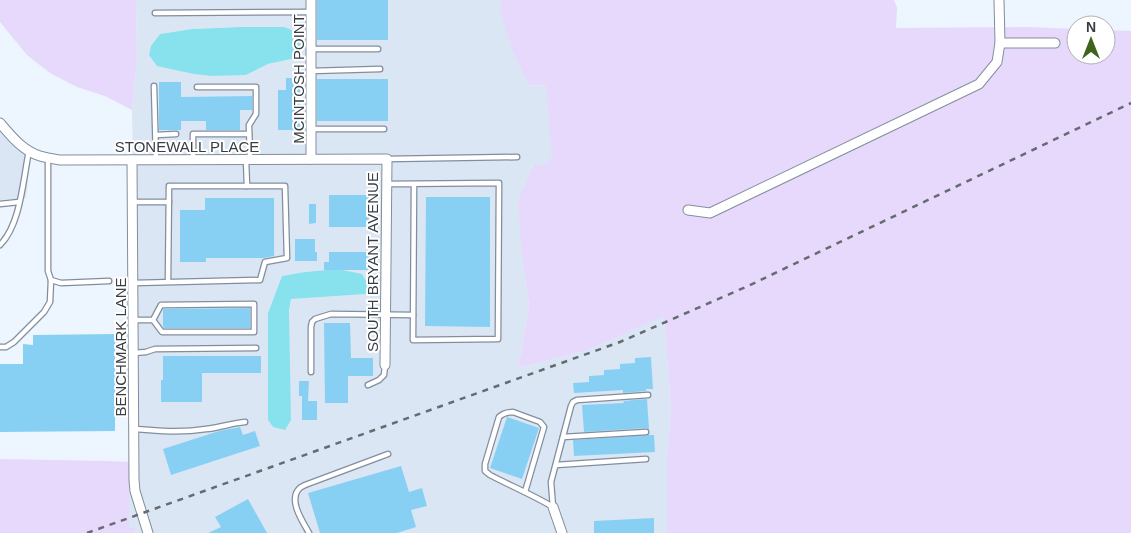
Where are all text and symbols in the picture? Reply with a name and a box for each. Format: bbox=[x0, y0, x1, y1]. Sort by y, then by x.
street label: MCINTOSH POINT bbox=[290, 14, 307, 144]
north arrow bbox=[1066, 15, 1116, 65]
text: N bbox=[1086, 19, 1096, 35]
street label: STONEWALL PLACE bbox=[115, 138, 259, 155]
street label: SOUTH BRYANT AVENUE bbox=[364, 172, 381, 352]
street label: BENCHMARK LANE bbox=[112, 277, 129, 417]

